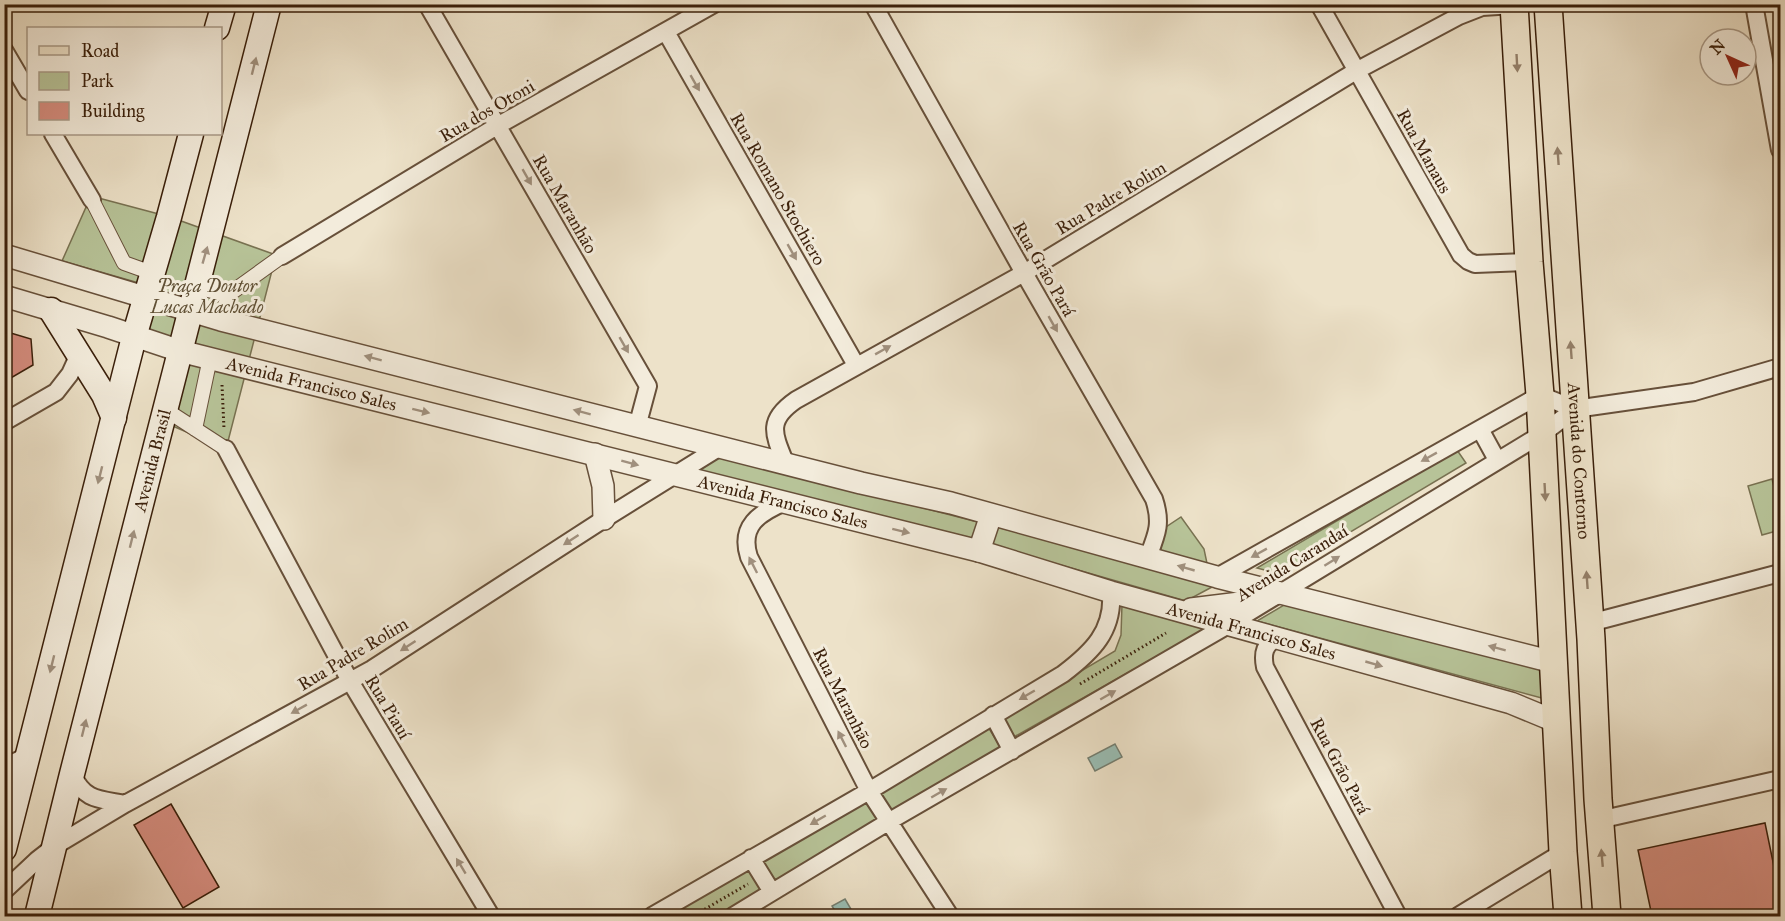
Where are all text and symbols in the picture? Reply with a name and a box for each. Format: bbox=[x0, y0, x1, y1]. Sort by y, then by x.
legend bbox=[27, 27, 222, 135]
north arrow bbox=[1698, 27, 1758, 87]
text: N bbox=[1706, 35, 1730, 58]
text: Road bbox=[81, 40, 119, 62]
one-way arrow bbox=[1513, 53, 1522, 72]
one-way arrow bbox=[249, 57, 259, 75]
text: Park bbox=[81, 70, 114, 92]
street label: Rua dos Otoni bbox=[435, 75, 539, 147]
one-way arrow bbox=[690, 75, 701, 91]
text: Building bbox=[81, 100, 145, 123]
street label: Rua Manaus bbox=[1392, 105, 1456, 197]
street label: Rua Romano Stochiero bbox=[725, 109, 831, 269]
one-way arrow bbox=[1553, 146, 1563, 165]
street label: Rua Maranhão bbox=[528, 151, 602, 257]
street label: Rua Padre Rolim bbox=[1052, 156, 1170, 240]
one-way arrow bbox=[521, 168, 531, 185]
street label: Rua Grão Pará bbox=[1008, 218, 1080, 321]
one-way arrow bbox=[787, 244, 797, 261]
one-way arrow bbox=[201, 246, 210, 264]
park label: Praça Doutor Lucas Machado bbox=[150, 275, 264, 318]
one-way arrow bbox=[1048, 316, 1058, 333]
one-way arrow bbox=[619, 337, 630, 353]
one-way arrow bbox=[1566, 341, 1576, 360]
one-way arrow bbox=[875, 345, 892, 355]
street label: Avenida Francisco Sales bbox=[223, 352, 399, 416]
one-way arrow bbox=[364, 353, 382, 362]
street label: Avenida do Contorno bbox=[1563, 381, 1595, 540]
one-way arrow bbox=[412, 406, 430, 416]
street label: Avenida Brasil bbox=[128, 407, 176, 515]
one-way arrow bbox=[573, 407, 591, 417]
one-way arrow bbox=[1421, 452, 1438, 462]
one-way arrow bbox=[621, 459, 639, 469]
one-way arrow bbox=[94, 466, 104, 484]
street label: Avenida Francisco Sales bbox=[695, 470, 870, 534]
one-way arrow bbox=[1540, 483, 1549, 502]
street label: Avenida Carandaí bbox=[1231, 519, 1353, 607]
one-way arrow bbox=[892, 527, 910, 537]
one-way arrow bbox=[128, 530, 138, 548]
one-way arrow bbox=[563, 534, 580, 545]
one-way arrow bbox=[1250, 548, 1267, 558]
one-way arrow bbox=[1324, 556, 1340, 567]
one-way arrow bbox=[748, 557, 758, 574]
one-way arrow bbox=[1177, 563, 1195, 572]
one-way arrow bbox=[1582, 570, 1592, 589]
street label: Avenida Francisco Sales bbox=[1163, 597, 1339, 665]
street label: Rua Padre Rolim bbox=[294, 612, 412, 696]
one-way arrow bbox=[400, 640, 416, 651]
one-way arrow bbox=[1488, 642, 1506, 652]
street label: Rua Maranhão bbox=[808, 644, 878, 752]
one-way arrow bbox=[47, 655, 57, 673]
one-way arrow bbox=[1365, 660, 1383, 669]
street label: Rua Piauí bbox=[360, 671, 416, 744]
one-way arrow bbox=[1018, 690, 1035, 700]
one-way arrow bbox=[1100, 690, 1117, 700]
one-way arrow bbox=[290, 704, 307, 714]
street label: Rua Grão Pará bbox=[1305, 714, 1375, 818]
one-way arrow bbox=[79, 719, 89, 737]
one-way arrow bbox=[837, 730, 847, 747]
one-way arrow bbox=[931, 787, 947, 798]
one-way arrow bbox=[809, 815, 826, 825]
one-way arrow bbox=[1598, 849, 1607, 868]
one-way arrow bbox=[456, 857, 466, 874]

